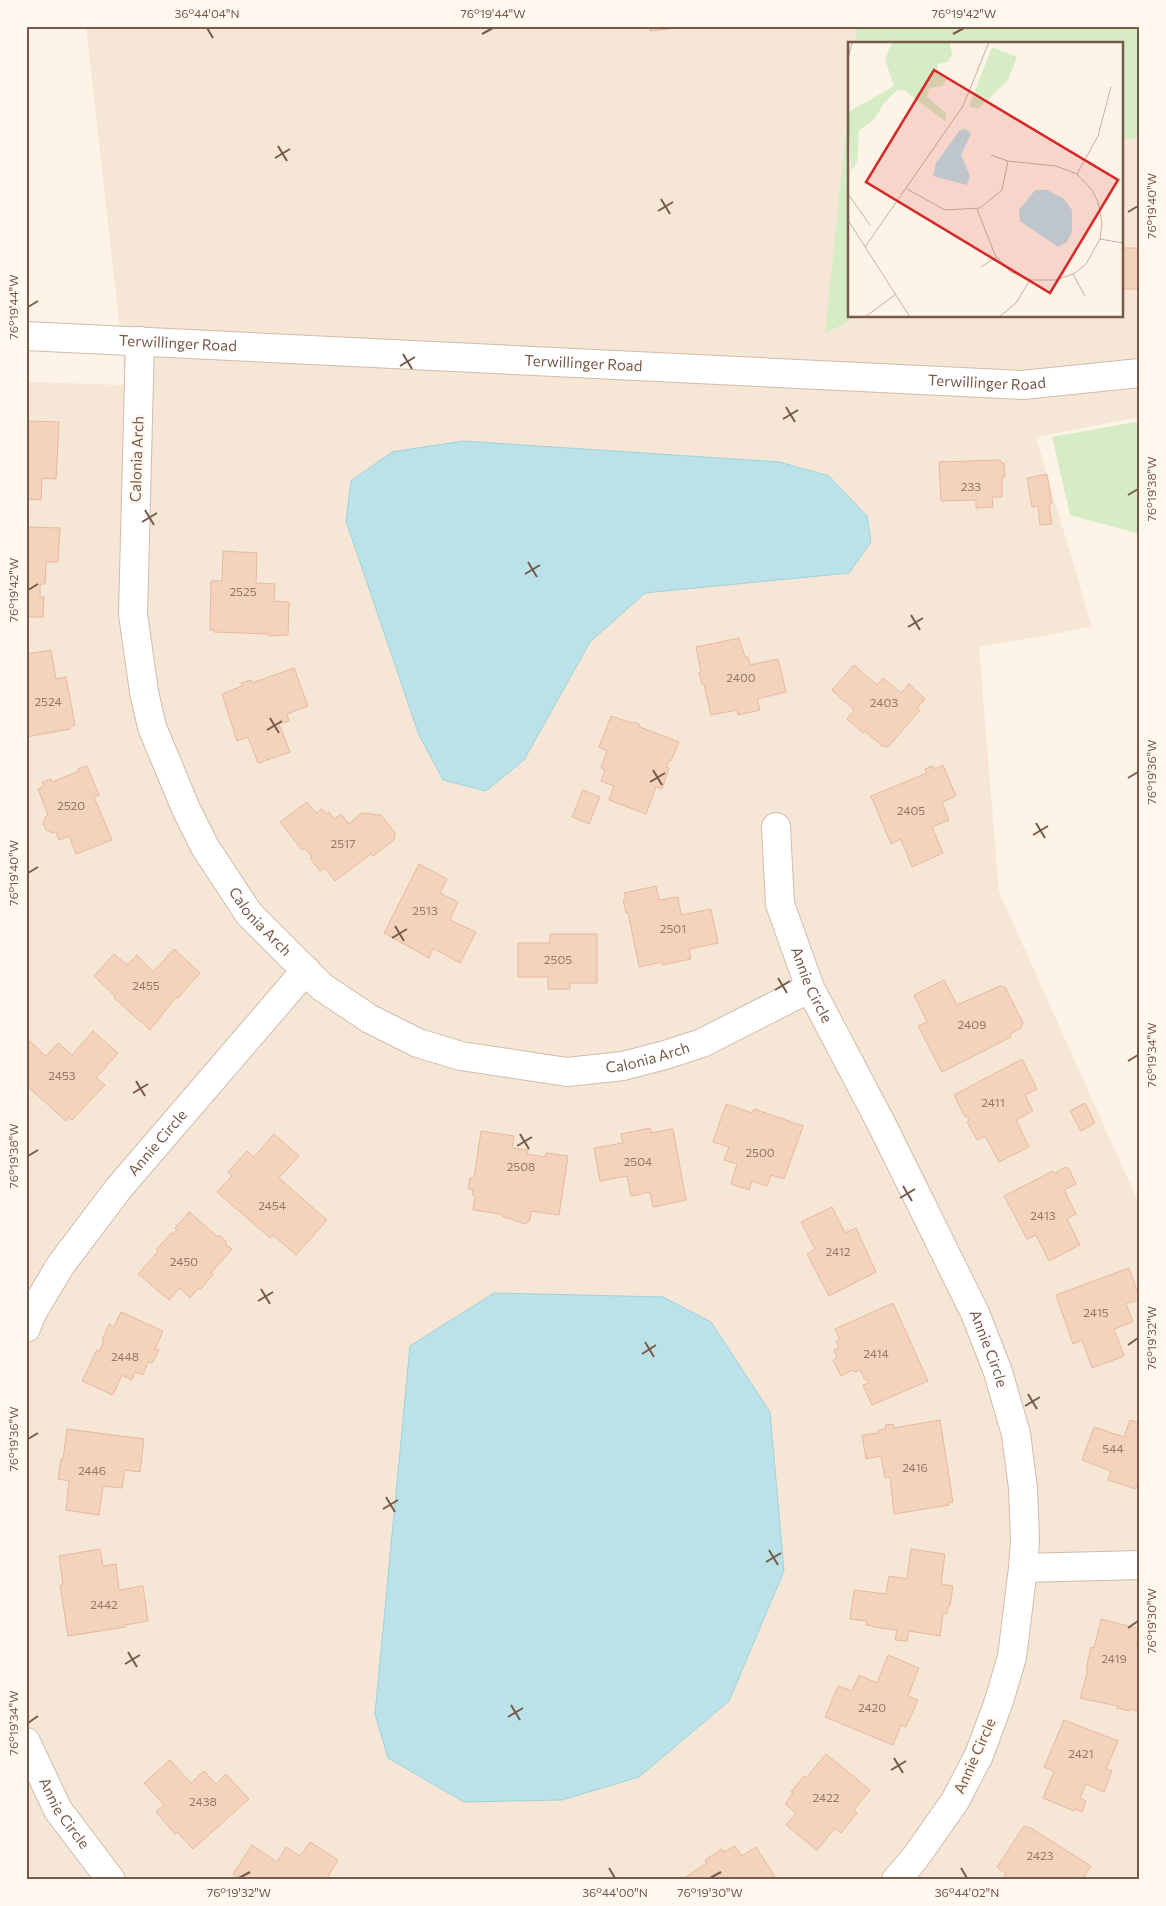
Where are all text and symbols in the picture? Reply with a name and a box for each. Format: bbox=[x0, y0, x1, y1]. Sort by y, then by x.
text: 36°44'04"N bbox=[174, 6, 240, 20]
text: 76°19'44"W bbox=[460, 6, 526, 20]
text: 76°19'42"W bbox=[932, 6, 996, 20]
inset map bbox=[848, 42, 1124, 318]
text: 76°19'40"W bbox=[1144, 173, 1158, 239]
text: 76°19'44"W bbox=[6, 274, 20, 340]
street label: Terwillinger Road bbox=[118, 331, 237, 354]
street label: Terwillinger Road bbox=[524, 351, 643, 374]
street label: Terwillinger Road bbox=[927, 370, 1047, 393]
street label: Calonia Arch bbox=[126, 416, 146, 502]
text: 76°19'38"W bbox=[1144, 457, 1158, 521]
house number: 233 bbox=[961, 479, 981, 493]
text: 76°19'42"W bbox=[6, 558, 20, 622]
house number: 2525 bbox=[229, 584, 257, 598]
house number: 2400 bbox=[726, 670, 756, 684]
house number: 2524 bbox=[34, 694, 62, 708]
house number: 2403 bbox=[870, 695, 898, 709]
text: 76°19'36"W bbox=[1144, 740, 1158, 804]
house number: 2520 bbox=[57, 798, 85, 812]
house number: 2405 bbox=[897, 803, 925, 817]
house number: 2517 bbox=[330, 836, 356, 850]
text: 76°19'40"W bbox=[6, 840, 20, 906]
street label: Calonia Arch bbox=[226, 883, 296, 959]
house number: 2513 bbox=[412, 903, 438, 917]
house number: 2501 bbox=[660, 921, 686, 935]
street label: Annie Circle bbox=[788, 944, 837, 1026]
house number: 2505 bbox=[544, 952, 572, 966]
house number: 2455 bbox=[132, 978, 160, 992]
house number: 2409 bbox=[958, 1017, 986, 1031]
text: 76°19'34"W bbox=[1144, 1023, 1158, 1087]
street label: Calonia Arch bbox=[605, 1038, 692, 1076]
house number: 2453 bbox=[48, 1068, 76, 1082]
house number: 2411 bbox=[981, 1095, 1005, 1109]
street label: Annie Circle bbox=[124, 1106, 190, 1179]
text: 76°19'38"W bbox=[6, 1124, 20, 1188]
house number: 2500 bbox=[745, 1145, 775, 1159]
house number: 2504 bbox=[624, 1154, 652, 1168]
house number: 2508 bbox=[507, 1159, 535, 1173]
house number: 2454 bbox=[258, 1198, 286, 1212]
house number: 2413 bbox=[1030, 1208, 1056, 1222]
house number: 2412 bbox=[825, 1244, 851, 1258]
house number: 2450 bbox=[170, 1254, 198, 1268]
house number: 2415 bbox=[1083, 1305, 1109, 1319]
text: 76°19'32"W bbox=[1144, 1306, 1158, 1370]
street label: Annie Circle bbox=[967, 1307, 1012, 1389]
house number: 2414 bbox=[863, 1346, 889, 1360]
house number: 2448 bbox=[111, 1349, 139, 1363]
text: 76°19'36"W bbox=[6, 1407, 20, 1471]
house number: 544 bbox=[1102, 1441, 1124, 1455]
house number: 2416 bbox=[902, 1460, 928, 1474]
house number: 2446 bbox=[78, 1463, 106, 1477]
text: 76°19'30"W bbox=[1144, 1588, 1158, 1654]
house number: 2442 bbox=[90, 1597, 118, 1611]
house number: 2419 bbox=[1101, 1651, 1127, 1665]
text: 76°19'34"W bbox=[6, 1691, 20, 1755]
house number: 2420 bbox=[858, 1700, 886, 1714]
street label: Annie Circle bbox=[949, 1715, 999, 1796]
house number: 2421 bbox=[1068, 1746, 1094, 1760]
street label: Annie Circle bbox=[36, 1774, 94, 1852]
house number: 2422 bbox=[813, 1790, 840, 1804]
house number: 2438 bbox=[189, 1794, 217, 1808]
house number: 2423 bbox=[1027, 1848, 1054, 1862]
text: 76°19'32"W bbox=[207, 1885, 271, 1899]
text: 36°44'00"N bbox=[582, 1885, 648, 1899]
text: 76°19'30"W bbox=[677, 1885, 743, 1899]
text: 36°44'02"N bbox=[935, 1885, 999, 1899]

